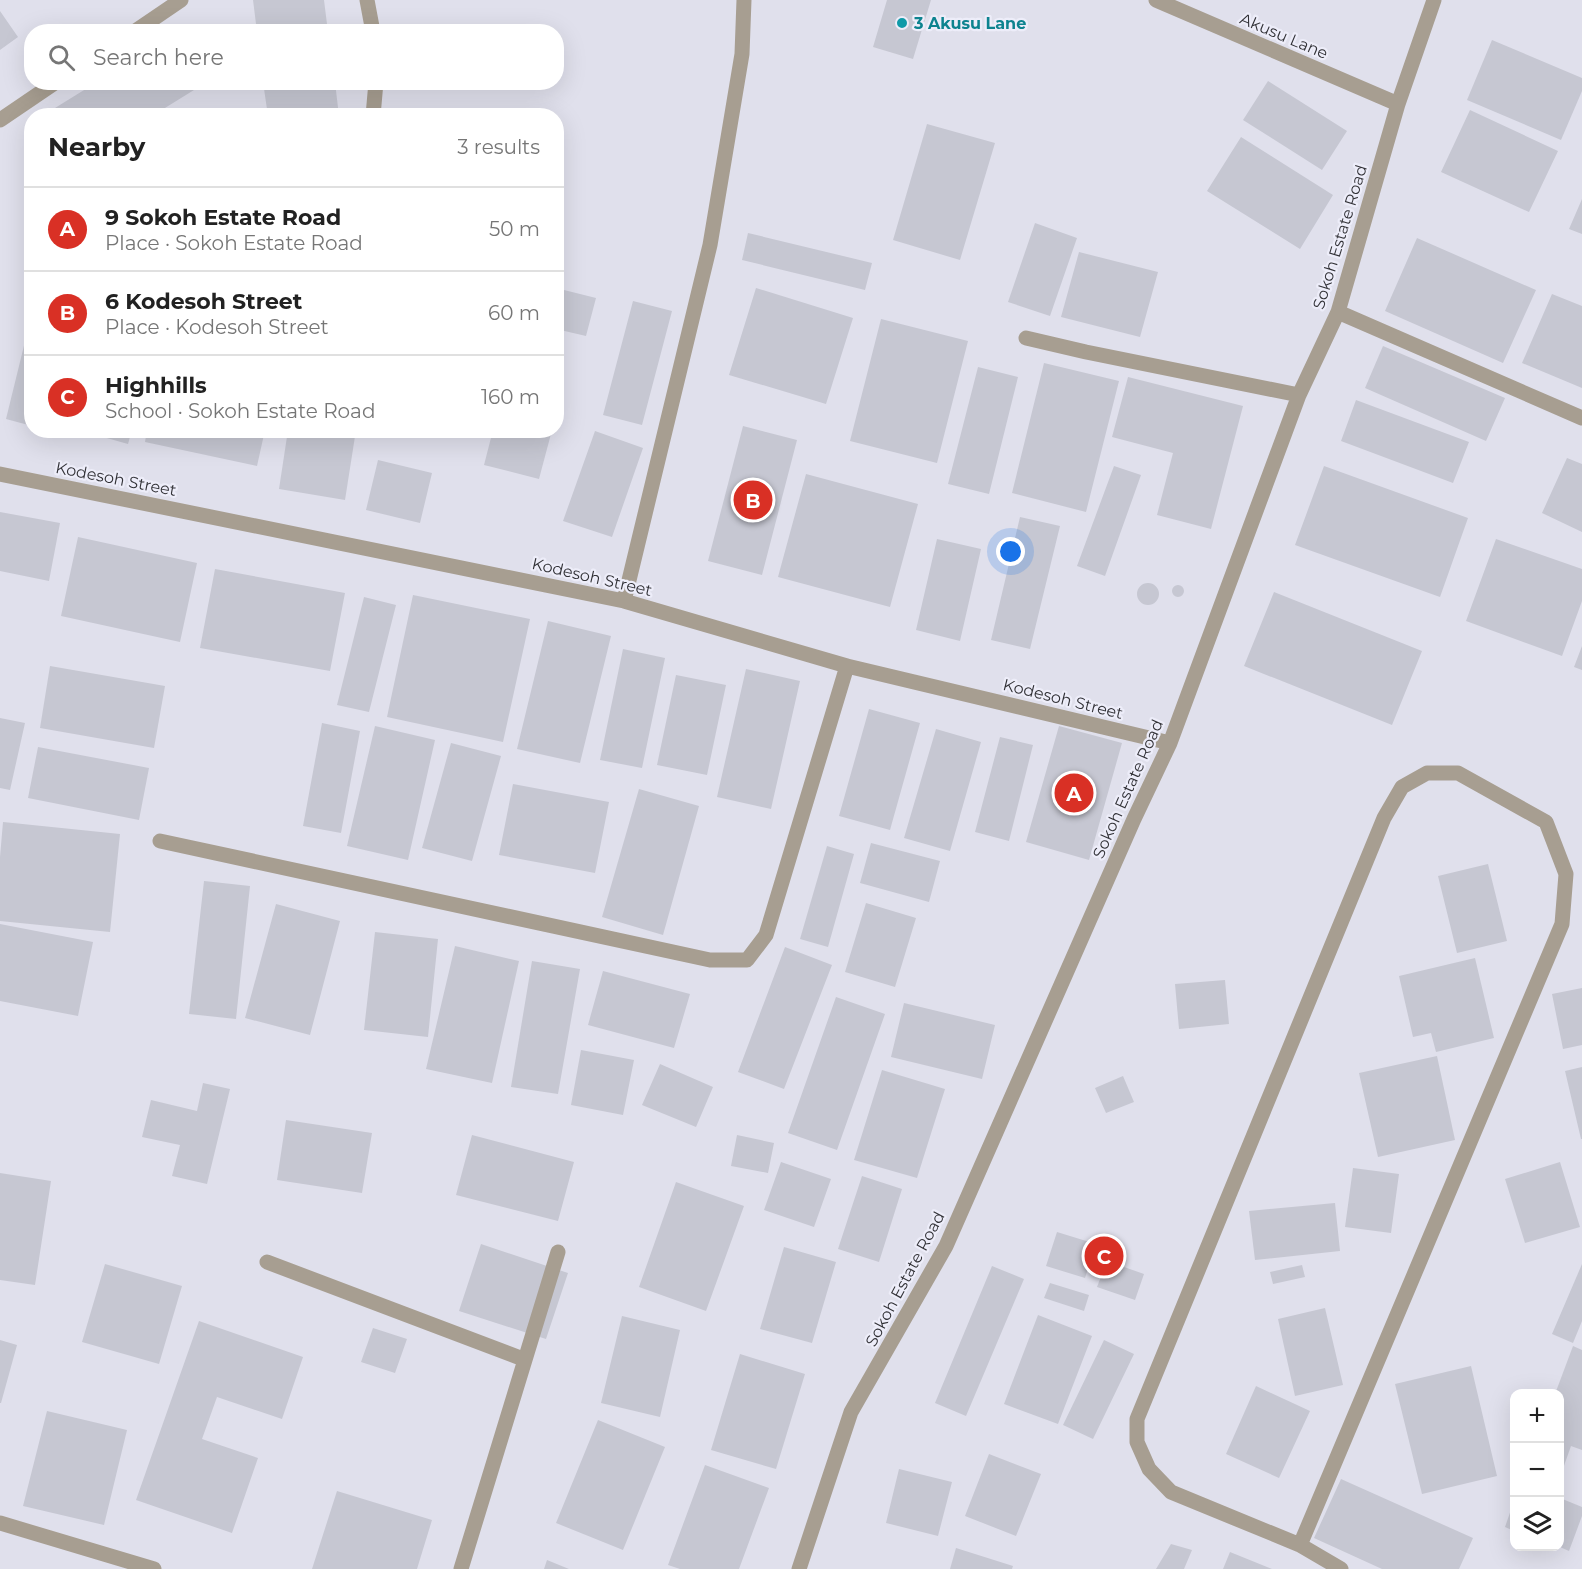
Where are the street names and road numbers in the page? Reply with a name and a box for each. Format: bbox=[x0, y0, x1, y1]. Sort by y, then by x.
street label: Akusu Lane bbox=[1237, 9, 1331, 63]
street label: Sokoh Estate Road bbox=[1309, 162, 1371, 312]
street label: Kodesoh Street bbox=[54, 458, 179, 500]
street label: Kodesoh Street bbox=[530, 554, 654, 600]
street label: Kodesoh Street bbox=[1001, 675, 1125, 723]
street label: Sokoh Estate Road bbox=[1089, 717, 1167, 861]
street label: Sokoh Estate Road bbox=[861, 1208, 949, 1350]

